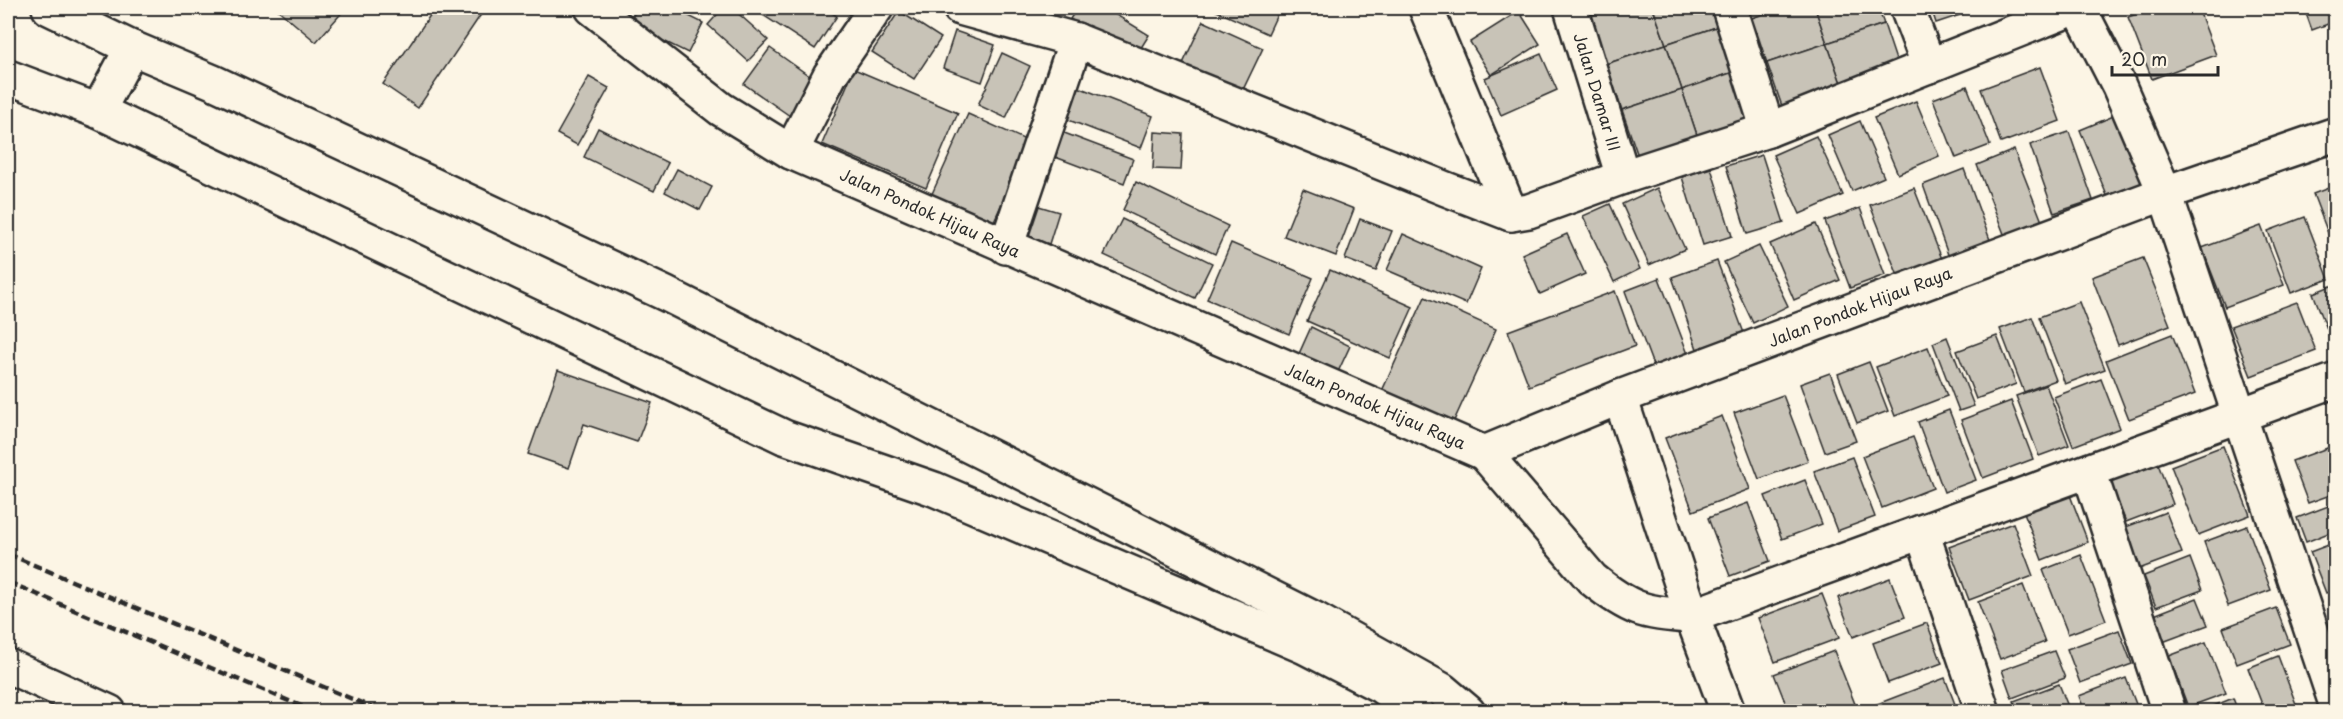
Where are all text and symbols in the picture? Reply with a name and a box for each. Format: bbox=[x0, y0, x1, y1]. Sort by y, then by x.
street label: Jalan Damar III bbox=[1569, 30, 1627, 154]
scale bar bbox=[2112, 39, 2218, 77]
text: 20 m bbox=[2121, 45, 2167, 72]
street label: Jalan Pondok Hijau Raya bbox=[836, 161, 1024, 263]
street label: Jalan Pondok Hijau Raya bbox=[1764, 260, 1955, 352]
street label: Jalan Pondok Hijau Raya bbox=[1281, 356, 1470, 454]

